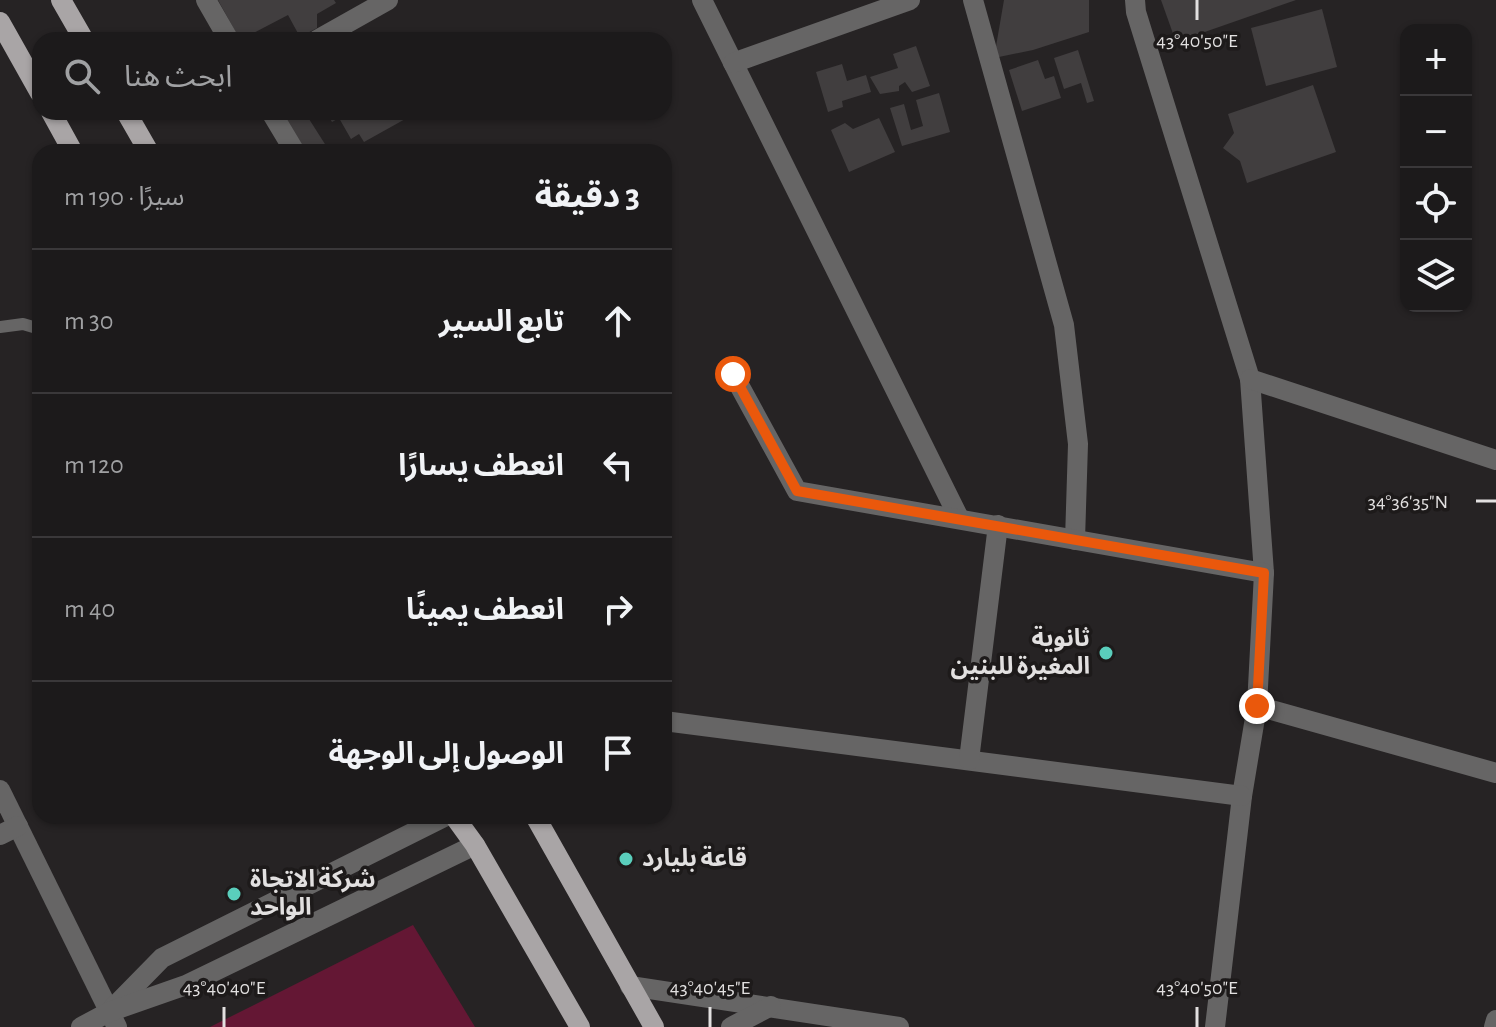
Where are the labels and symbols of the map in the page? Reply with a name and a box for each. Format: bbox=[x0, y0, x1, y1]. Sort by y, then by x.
text: 43°40'50"E bbox=[1156, 31, 1238, 51]
route start bbox=[715, 356, 751, 392]
text: 34°36'35"N bbox=[1368, 492, 1448, 512]
place label: ثانوية المغيرة للبنين bbox=[951, 625, 1090, 680]
marker: ثانوية المغيرة للبنين bbox=[1097, 644, 1115, 662]
route end bbox=[1239, 688, 1275, 724]
place label: قاعة بليارد bbox=[642, 845, 747, 872]
marker: قاعة بليارد bbox=[617, 850, 635, 868]
place label: شركة الاتجاة الواحد bbox=[250, 866, 375, 921]
marker: شركة الاتجاة الواحد bbox=[225, 885, 243, 903]
text: 43°40'40"E bbox=[183, 978, 266, 998]
text: 43°40'45"E bbox=[670, 978, 751, 998]
text: 43°40'50"E bbox=[1156, 978, 1238, 998]

